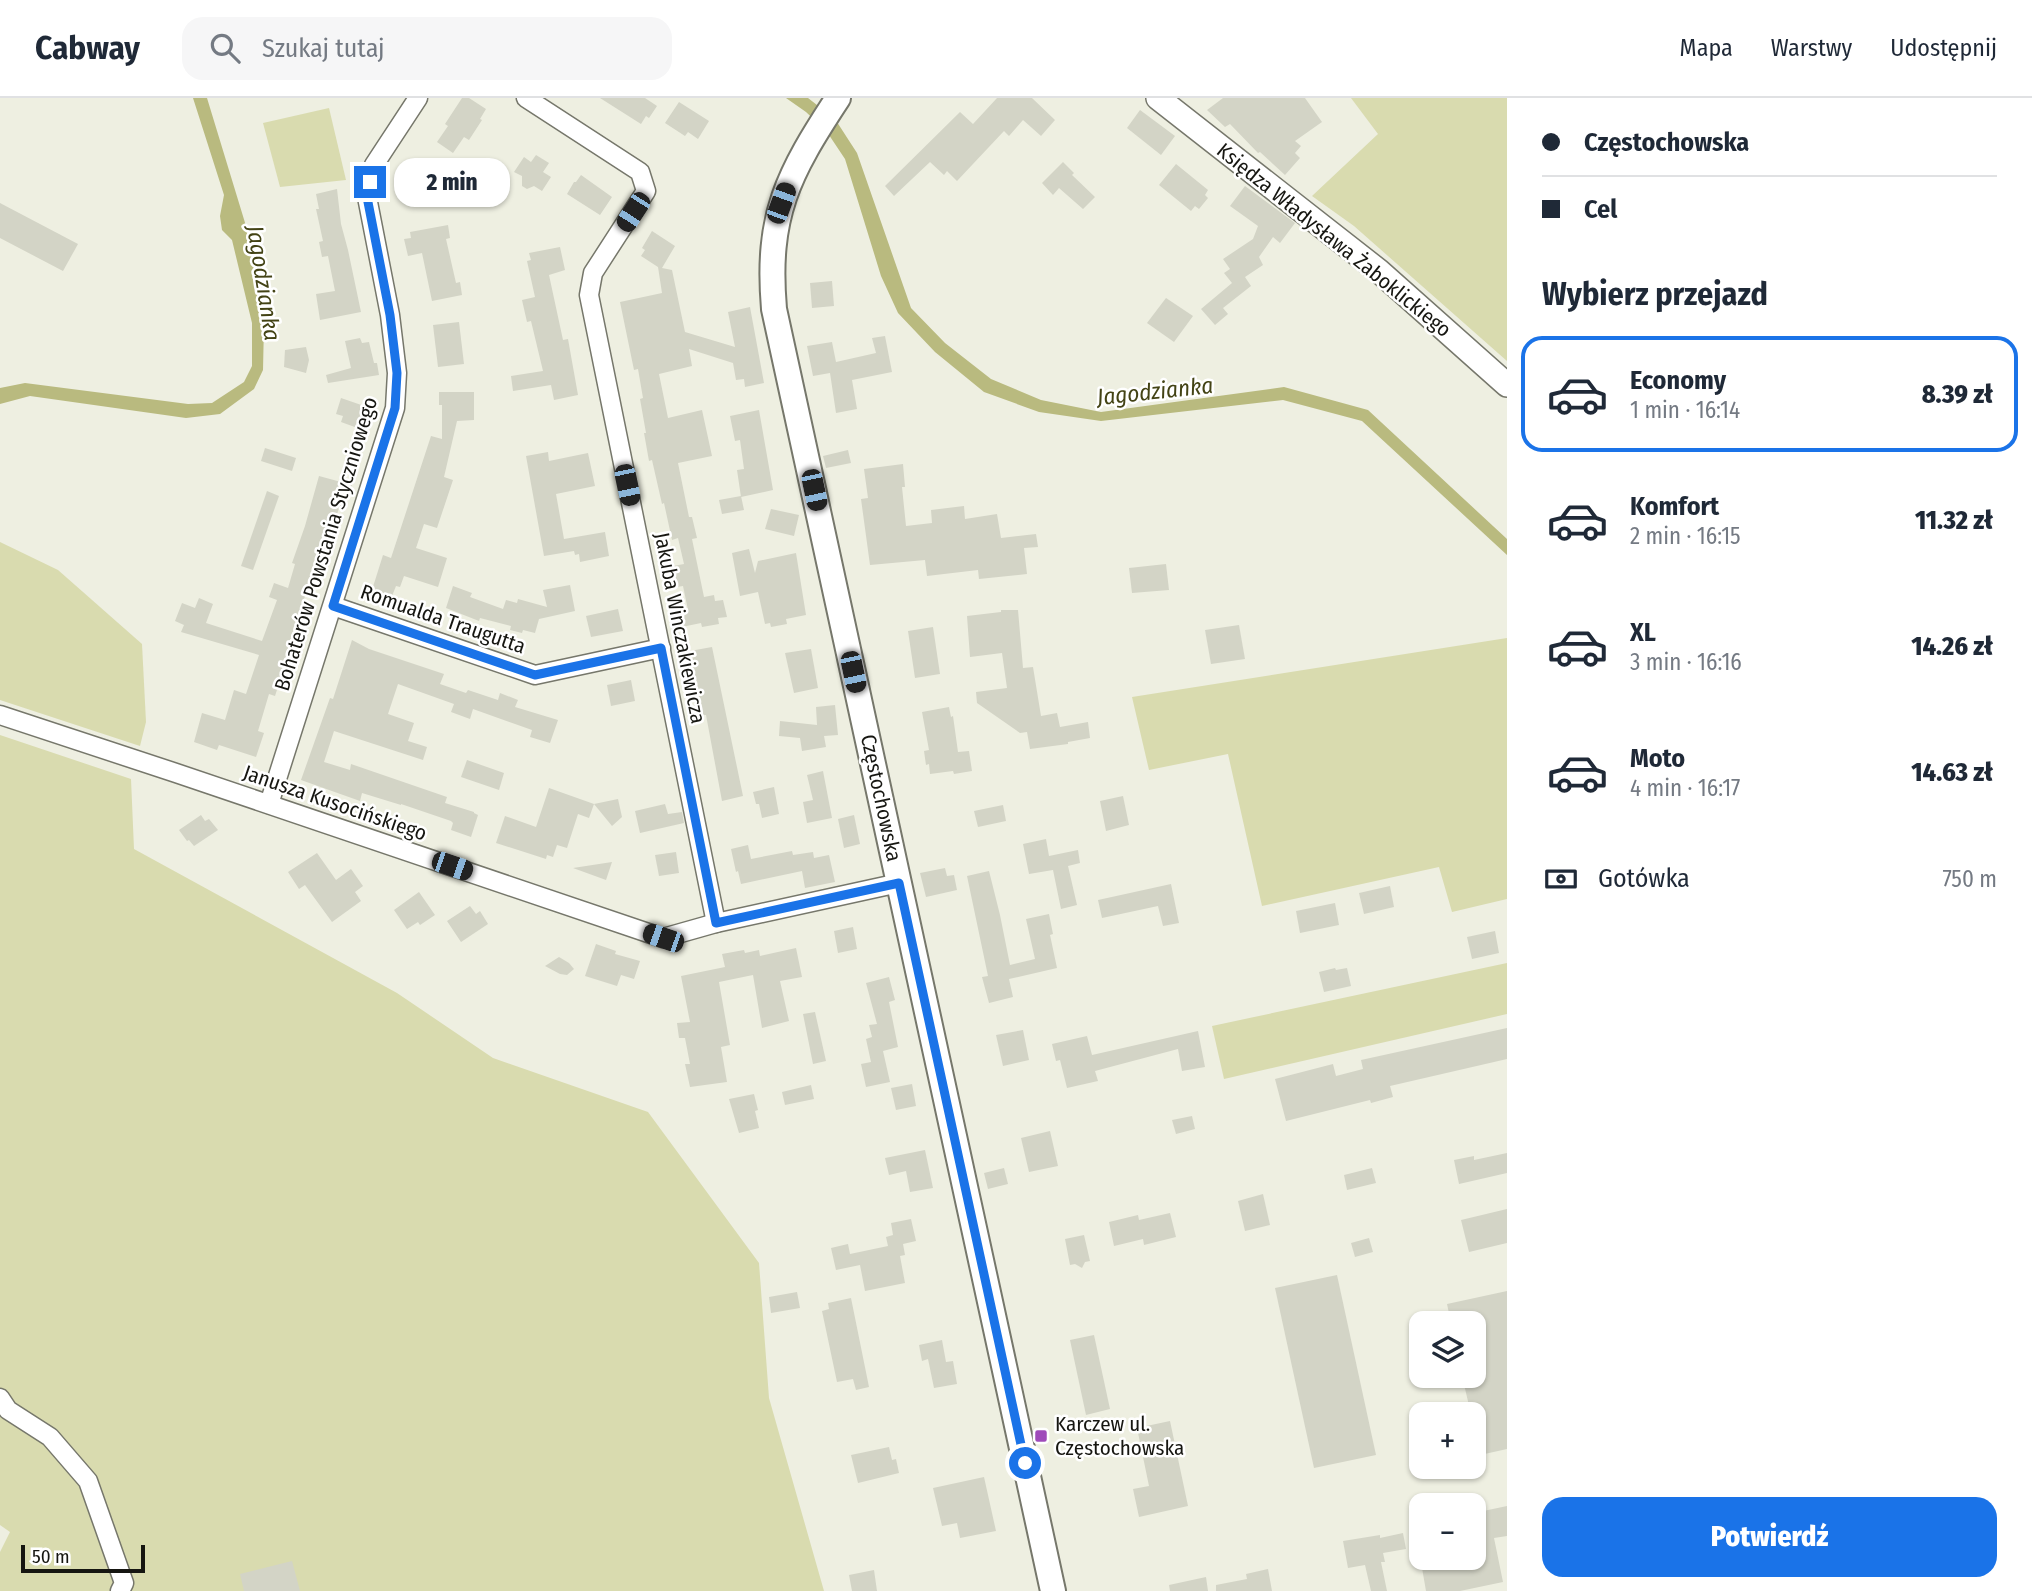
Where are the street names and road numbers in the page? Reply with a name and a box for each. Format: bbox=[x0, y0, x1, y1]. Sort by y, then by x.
street label: Księdza Władysława Żaboklickiego bbox=[1212, 137, 1456, 343]
street label: Bohaterów Powstania Styczniowego bbox=[269, 394, 383, 694]
street label: Jakuba Winczakiewicza bbox=[649, 530, 711, 726]
street label: Romualda Traugutta bbox=[357, 579, 529, 659]
street label: Częstochowska bbox=[855, 732, 907, 864]
street label: Janusza Kusocińskiego bbox=[240, 759, 430, 847]

